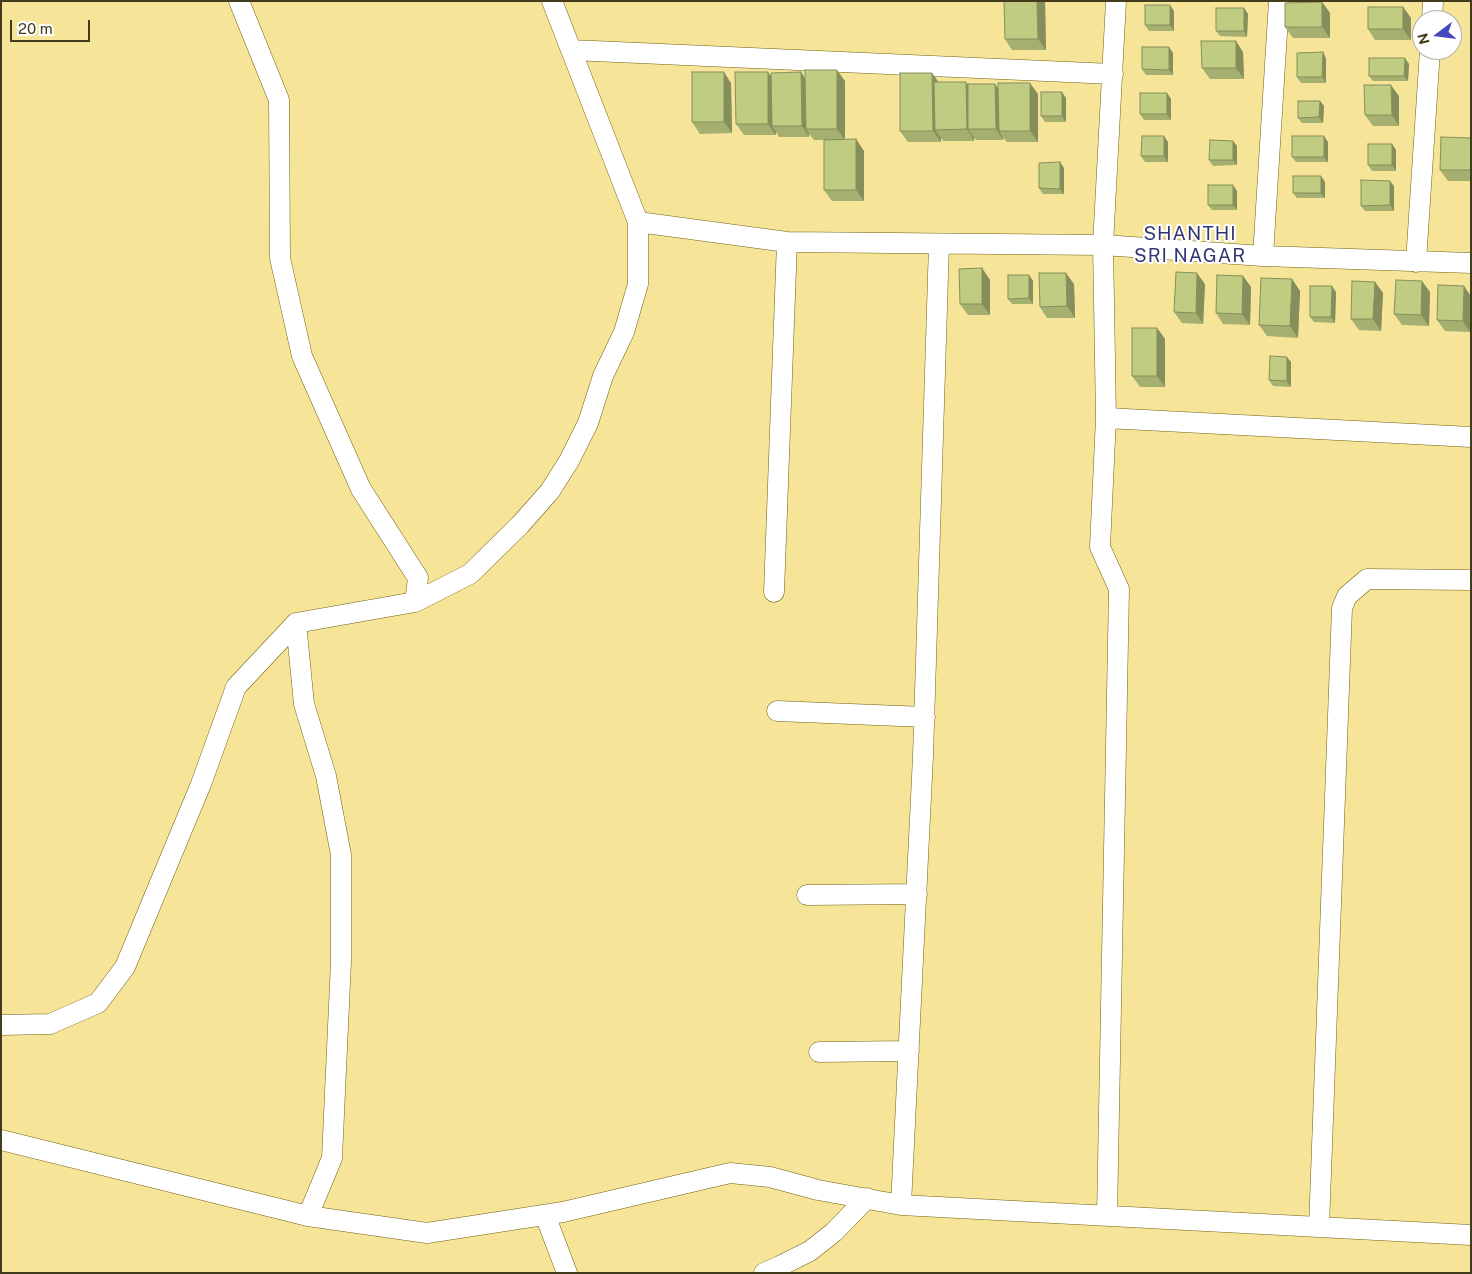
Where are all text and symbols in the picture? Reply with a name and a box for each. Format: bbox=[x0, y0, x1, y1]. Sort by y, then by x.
scale bar bbox=[12, 10, 92, 42]
north arrow bbox=[1412, 10, 1462, 60]
text: 20 m bbox=[18, 20, 53, 37]
text: N bbox=[1414, 31, 1433, 46]
district label: SHANTHI SRI NAGAR bbox=[1133, 223, 1247, 267]

